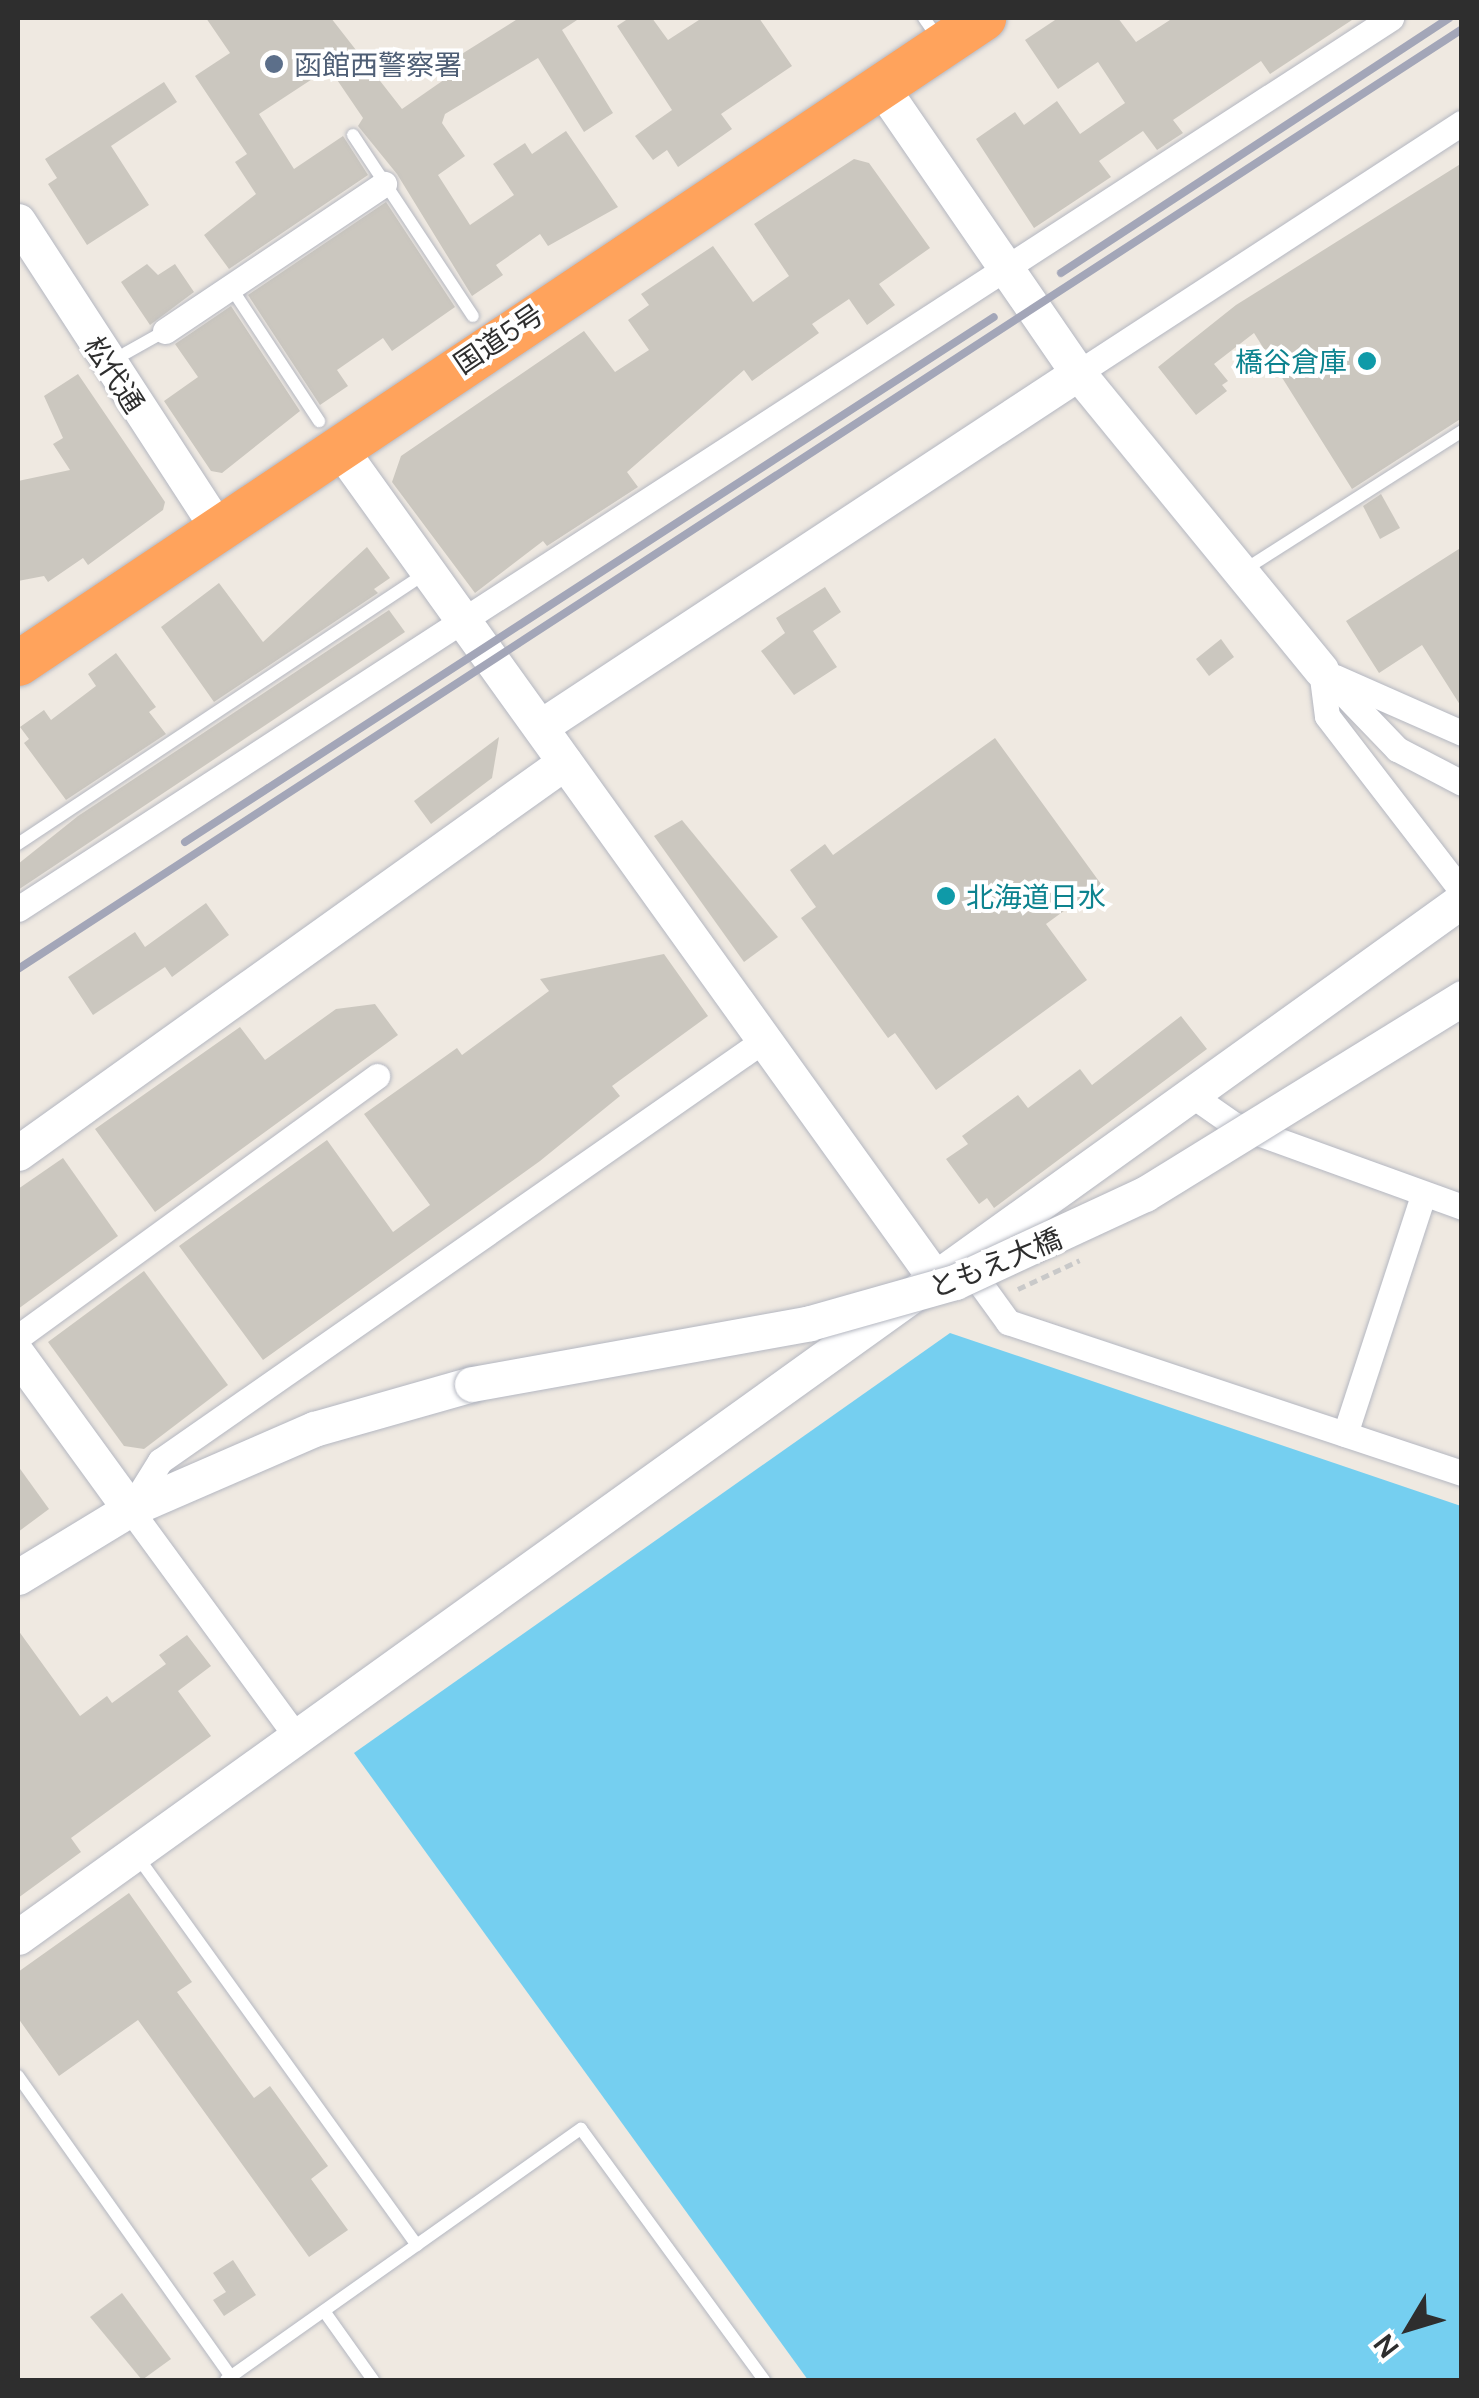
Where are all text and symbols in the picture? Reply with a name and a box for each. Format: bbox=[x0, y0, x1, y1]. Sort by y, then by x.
place label: 函館西警察署 bbox=[294, 47, 462, 81]
marker: 函館西警察署 bbox=[263, 53, 285, 75]
street label: 国道5号 bbox=[447, 296, 549, 380]
street label: 松代通 bbox=[78, 330, 152, 418]
place label: 橋谷倉庫 bbox=[1235, 344, 1347, 378]
marker: 橋谷倉庫 bbox=[1356, 350, 1378, 372]
place label: 北海道日水 bbox=[966, 879, 1106, 913]
marker: 北海道日水 bbox=[935, 885, 957, 907]
street label: ともえ大橋 bbox=[924, 1220, 1066, 1304]
north arrow bbox=[1359, 2278, 1459, 2378]
text: N bbox=[1364, 2327, 1407, 2366]

